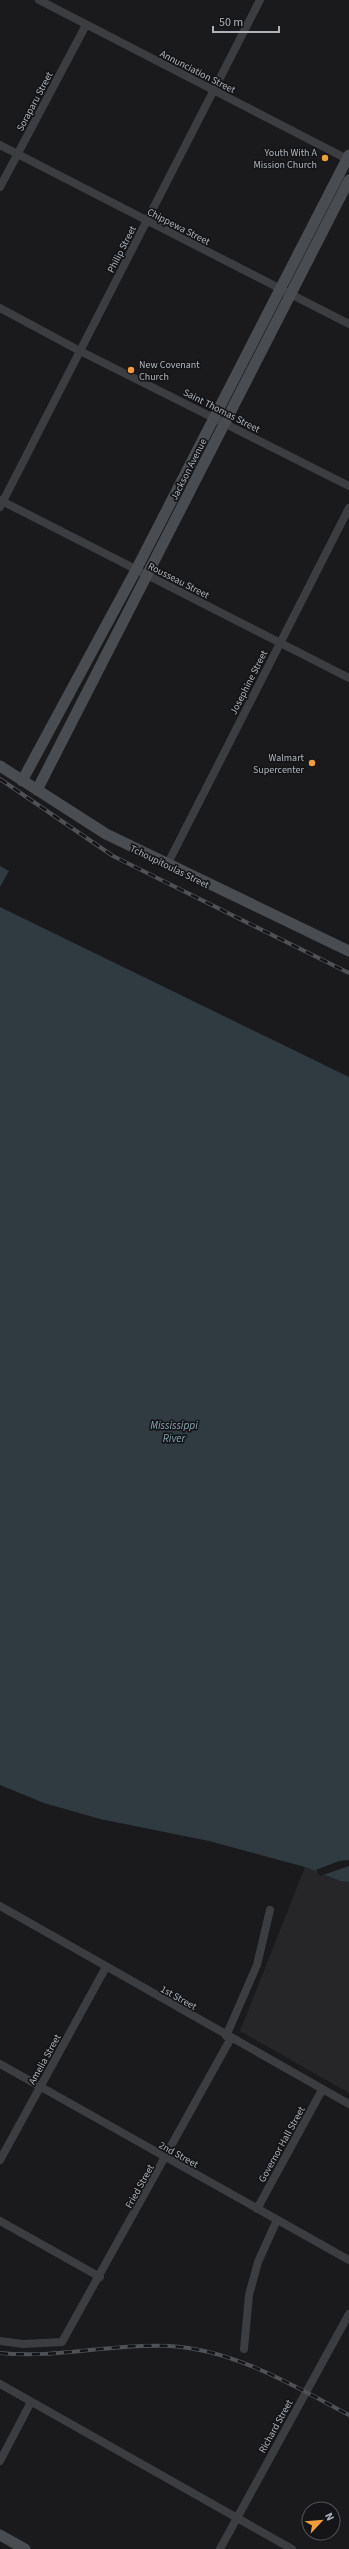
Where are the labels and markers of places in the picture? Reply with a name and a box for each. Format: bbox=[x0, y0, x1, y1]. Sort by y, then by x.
place label: Youth With A Mission Church bbox=[254, 146, 318, 172]
marker: Youth With A Mission Church bbox=[320, 153, 330, 163]
place label: New Covenant Church bbox=[139, 358, 200, 384]
marker: New Covenant Church bbox=[126, 365, 136, 375]
place label: Walmart Supercenter bbox=[253, 751, 305, 777]
marker: Walmart Supercenter bbox=[307, 758, 317, 768]

